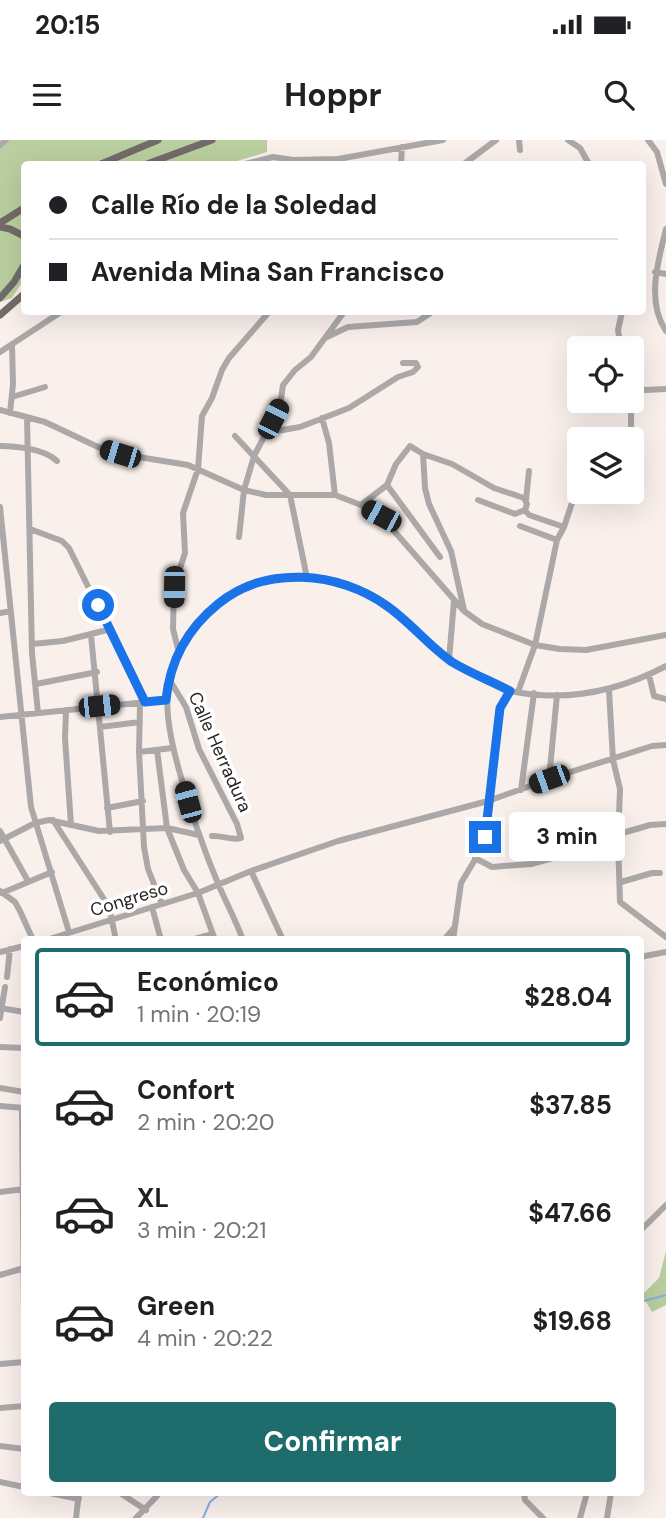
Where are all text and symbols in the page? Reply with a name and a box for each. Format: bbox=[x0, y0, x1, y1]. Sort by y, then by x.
text: 20:15 bbox=[35, 8, 100, 42]
text: Hoppr bbox=[284, 74, 382, 116]
icon: menu bbox=[28, 76, 66, 114]
icon: search bbox=[600, 76, 638, 114]
text: Calle Río de la Soledad bbox=[91, 188, 377, 222]
text: Avenida Mina San Francisco bbox=[91, 255, 445, 289]
map controls bbox=[567, 336, 644, 504]
button: locate bbox=[567, 336, 644, 413]
car bbox=[255, 396, 292, 442]
button: layers bbox=[567, 427, 644, 504]
car bbox=[97, 438, 144, 470]
car bbox=[358, 497, 405, 535]
car bbox=[164, 566, 185, 608]
route start bbox=[82, 589, 114, 621]
street label: Calle Herradura bbox=[183, 688, 257, 816]
car bbox=[78, 693, 121, 719]
car bbox=[526, 762, 573, 796]
car bbox=[173, 779, 204, 825]
callout: 3 min bbox=[510, 812, 625, 862]
route end bbox=[469, 821, 501, 853]
text: 3 min bbox=[536, 821, 598, 851]
street label: Congreso bbox=[87, 876, 171, 922]
text: Económico bbox=[137, 965, 279, 999]
icon: car bbox=[53, 966, 116, 1029]
text: $28.04 bbox=[524, 980, 612, 1014]
text: 1 min · 20:19 bbox=[137, 999, 261, 1029]
text: Confort bbox=[137, 1073, 235, 1107]
icon: car bbox=[53, 1074, 116, 1137]
text: $37.85 bbox=[529, 1088, 612, 1122]
text: 2 min · 20:20 bbox=[137, 1107, 275, 1137]
text: XL bbox=[137, 1181, 169, 1215]
icon: car bbox=[53, 1182, 116, 1245]
text: $47.66 bbox=[528, 1196, 612, 1230]
text: 3 min · 20:21 bbox=[137, 1215, 267, 1245]
text: Green bbox=[137, 1289, 215, 1323]
icon: car bbox=[53, 1290, 116, 1353]
text: $19.68 bbox=[532, 1304, 612, 1338]
text: 4 min · 20:22 bbox=[137, 1323, 273, 1353]
button: Confirmar bbox=[49, 1402, 616, 1482]

